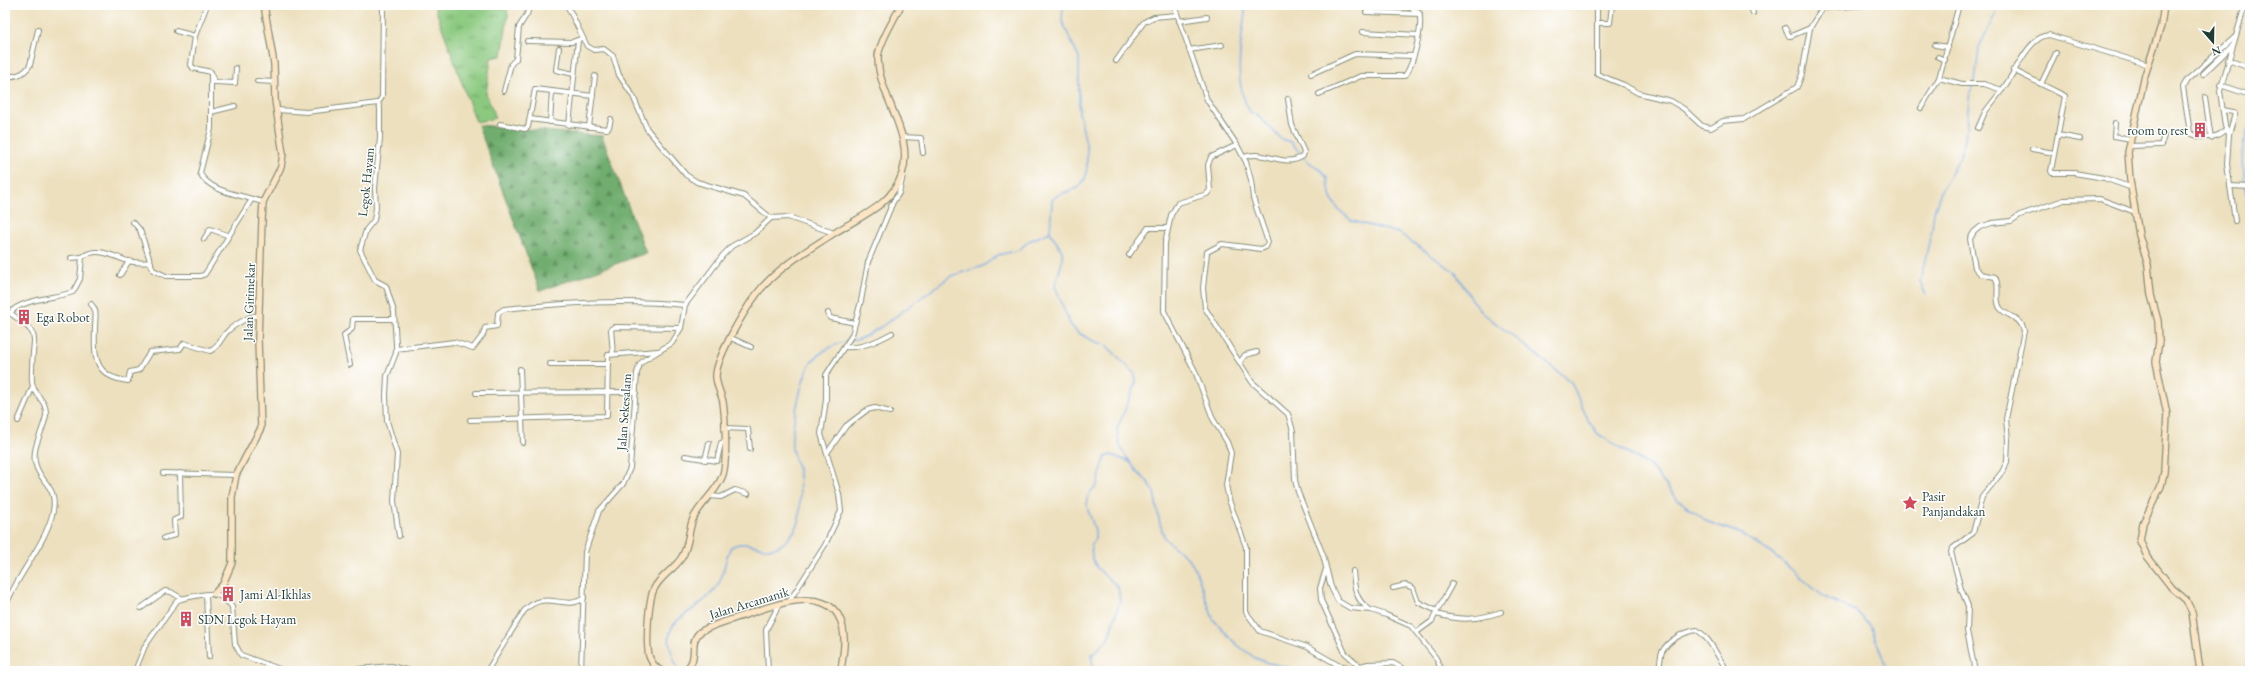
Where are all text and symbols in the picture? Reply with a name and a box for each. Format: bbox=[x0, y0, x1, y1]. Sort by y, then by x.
north arrow bbox=[2193, 22, 2233, 62]
text: N bbox=[2210, 43, 2223, 60]
building icon: room to rest bbox=[2191, 121, 2209, 139]
place label: room to rest bbox=[2127, 122, 2188, 139]
street label: Legok Hayam bbox=[354, 146, 378, 218]
street label: Jalan Girimekar bbox=[239, 262, 259, 342]
building icon: Ega Robot bbox=[15, 308, 33, 326]
place label: Ega Robot bbox=[36, 309, 90, 326]
street label: Jalan Sekesalam bbox=[613, 373, 635, 452]
place label: Pasir Panjandakan bbox=[1922, 488, 1986, 520]
place icon: Pasir Panjandakan bbox=[1901, 494, 1919, 512]
street label: Jalan Arcamanik bbox=[706, 583, 792, 623]
building icon: Jami Al-Ikhlas bbox=[219, 585, 237, 603]
place label: Jami Al-Ikhlas bbox=[239, 586, 311, 603]
building icon: SDN Legok Hayam bbox=[177, 610, 195, 628]
place label: SDN Legok Hayam bbox=[198, 611, 296, 628]

